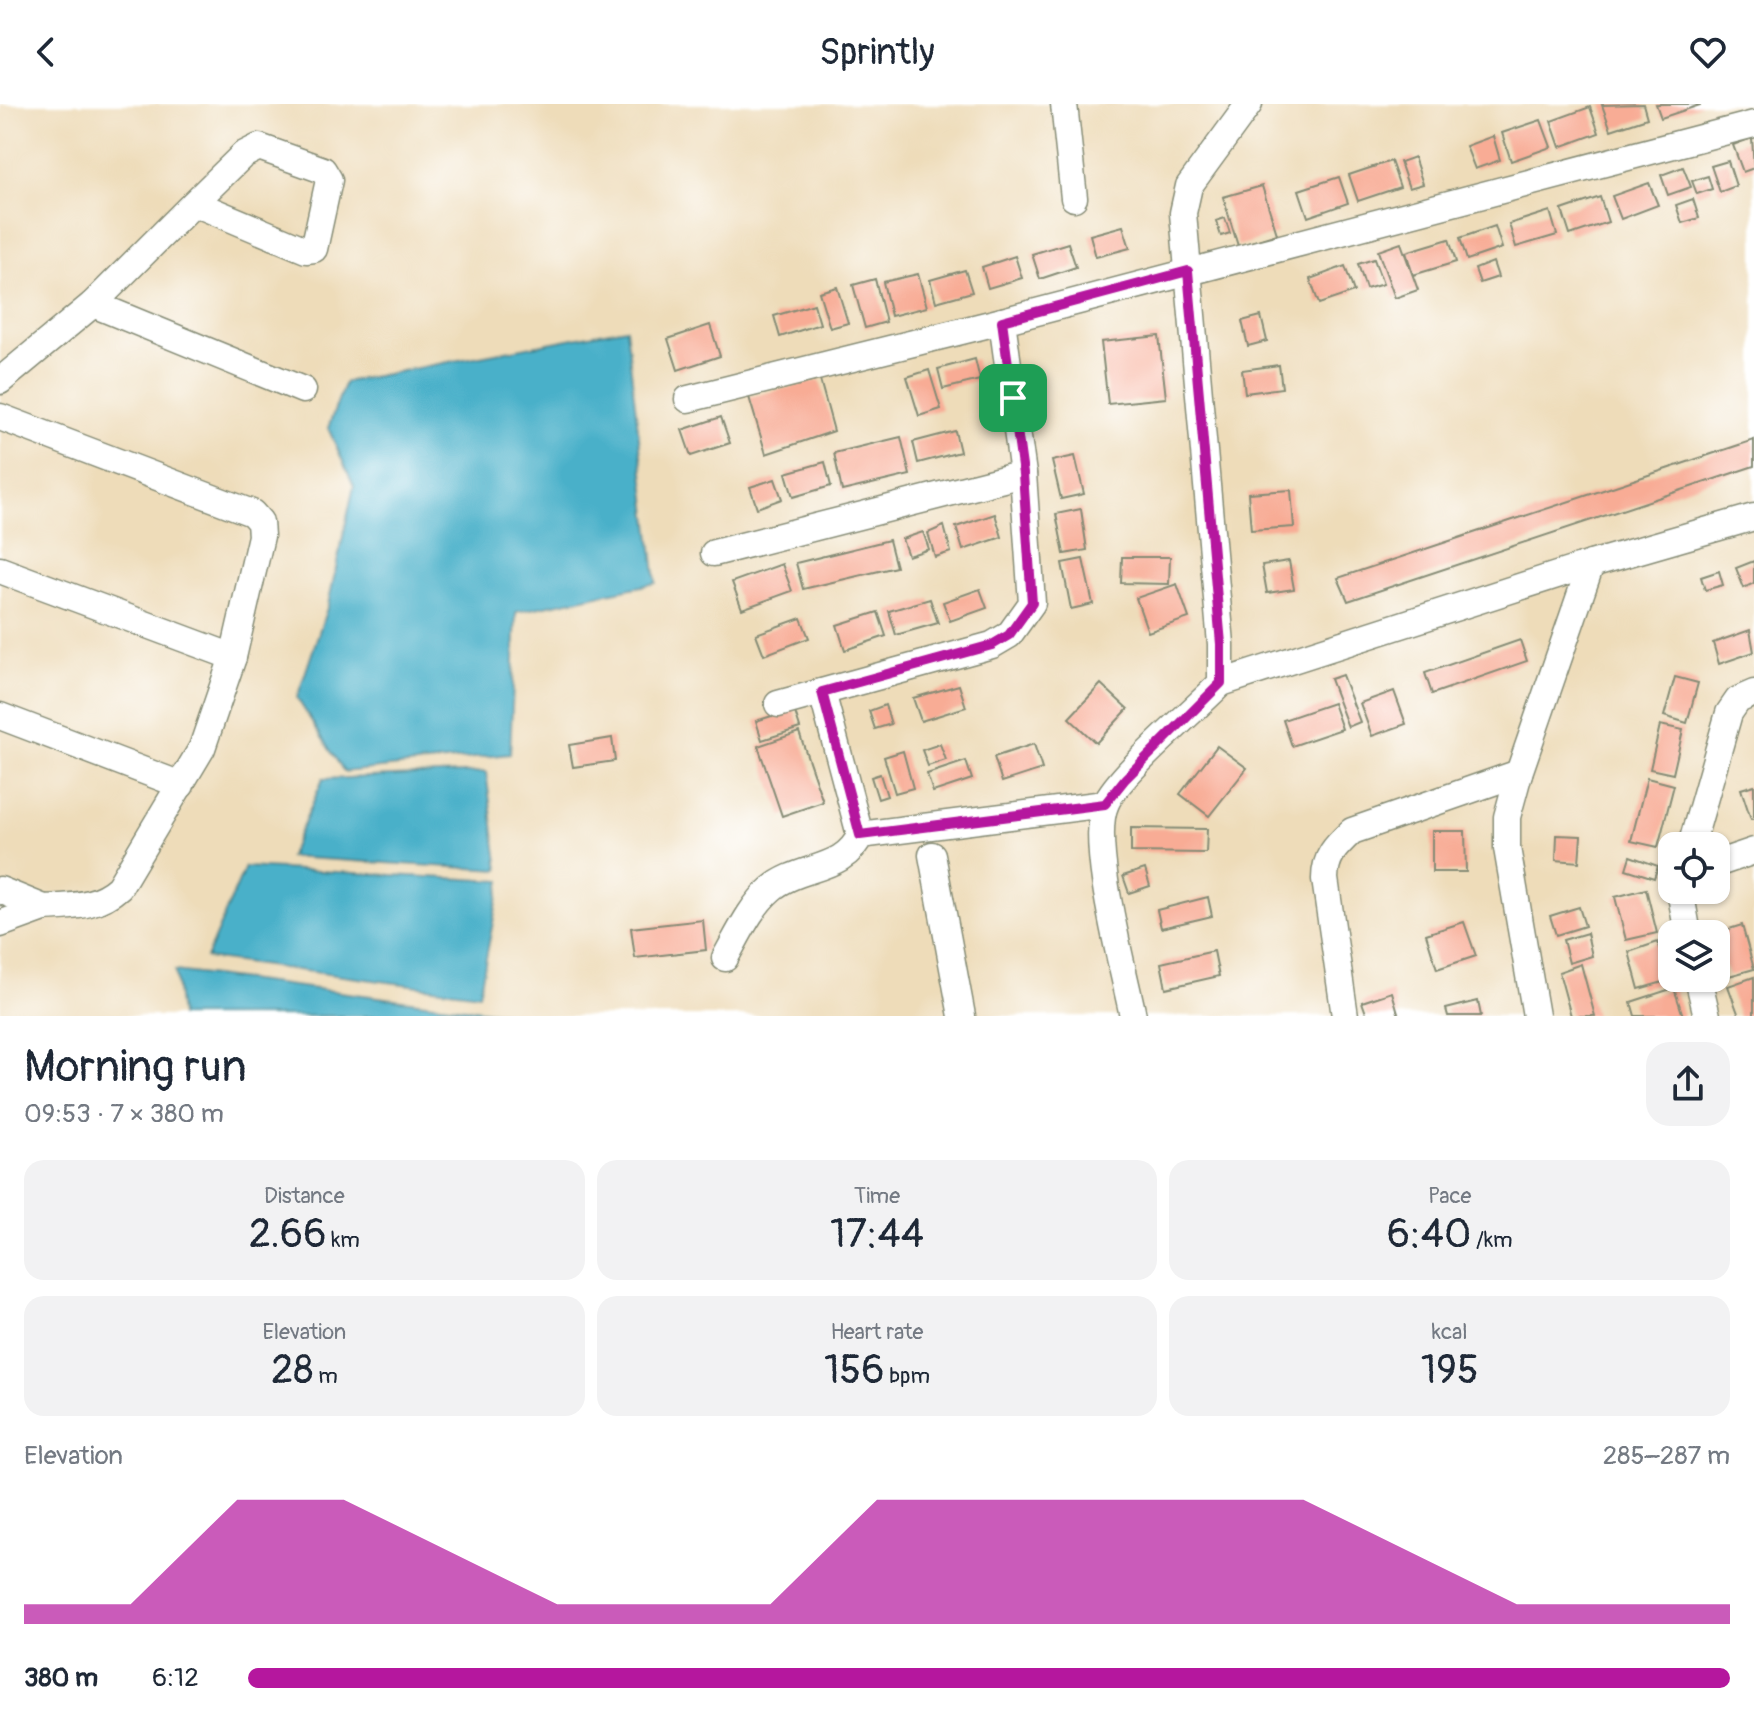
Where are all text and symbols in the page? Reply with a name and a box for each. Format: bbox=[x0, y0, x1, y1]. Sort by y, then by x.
icon: back bbox=[24, 30, 68, 74]
text: Sprintly bbox=[819, 30, 935, 75]
icon: heart bbox=[1686, 30, 1730, 74]
pin bbox=[979, 364, 1047, 432]
icon: arrive bbox=[991, 376, 1035, 420]
map controls bbox=[1658, 832, 1730, 992]
button: locate bbox=[1658, 832, 1730, 904]
button: layers bbox=[1658, 920, 1730, 992]
text: Morning run bbox=[24, 1040, 247, 1095]
button: share bbox=[1646, 1042, 1730, 1126]
text: 09:53 · 7 × 380 m bbox=[24, 1098, 224, 1130]
text: Distance bbox=[264, 1182, 345, 1210]
text: Time bbox=[854, 1182, 900, 1210]
text: Pace bbox=[1428, 1182, 1471, 1210]
text: 2.66 bbox=[249, 1210, 326, 1259]
text: 17:44 bbox=[830, 1210, 924, 1259]
text: 6:40 bbox=[1387, 1210, 1471, 1259]
text: km bbox=[326, 1226, 360, 1254]
text: /km bbox=[1471, 1226, 1513, 1254]
text: Elevation bbox=[262, 1318, 346, 1346]
text: Heart rate bbox=[831, 1318, 923, 1346]
text: kcal bbox=[1432, 1318, 1468, 1346]
text: 28 bbox=[271, 1346, 313, 1395]
text: 156 bbox=[824, 1346, 885, 1395]
text: 195 bbox=[1421, 1346, 1479, 1395]
text: m bbox=[313, 1362, 338, 1390]
text: bpm bbox=[885, 1362, 930, 1390]
text: Elevation bbox=[24, 1440, 123, 1472]
text: 285–287 m bbox=[1603, 1440, 1730, 1472]
text: 380 m bbox=[24, 1662, 98, 1694]
text: 6:12 bbox=[152, 1662, 199, 1694]

